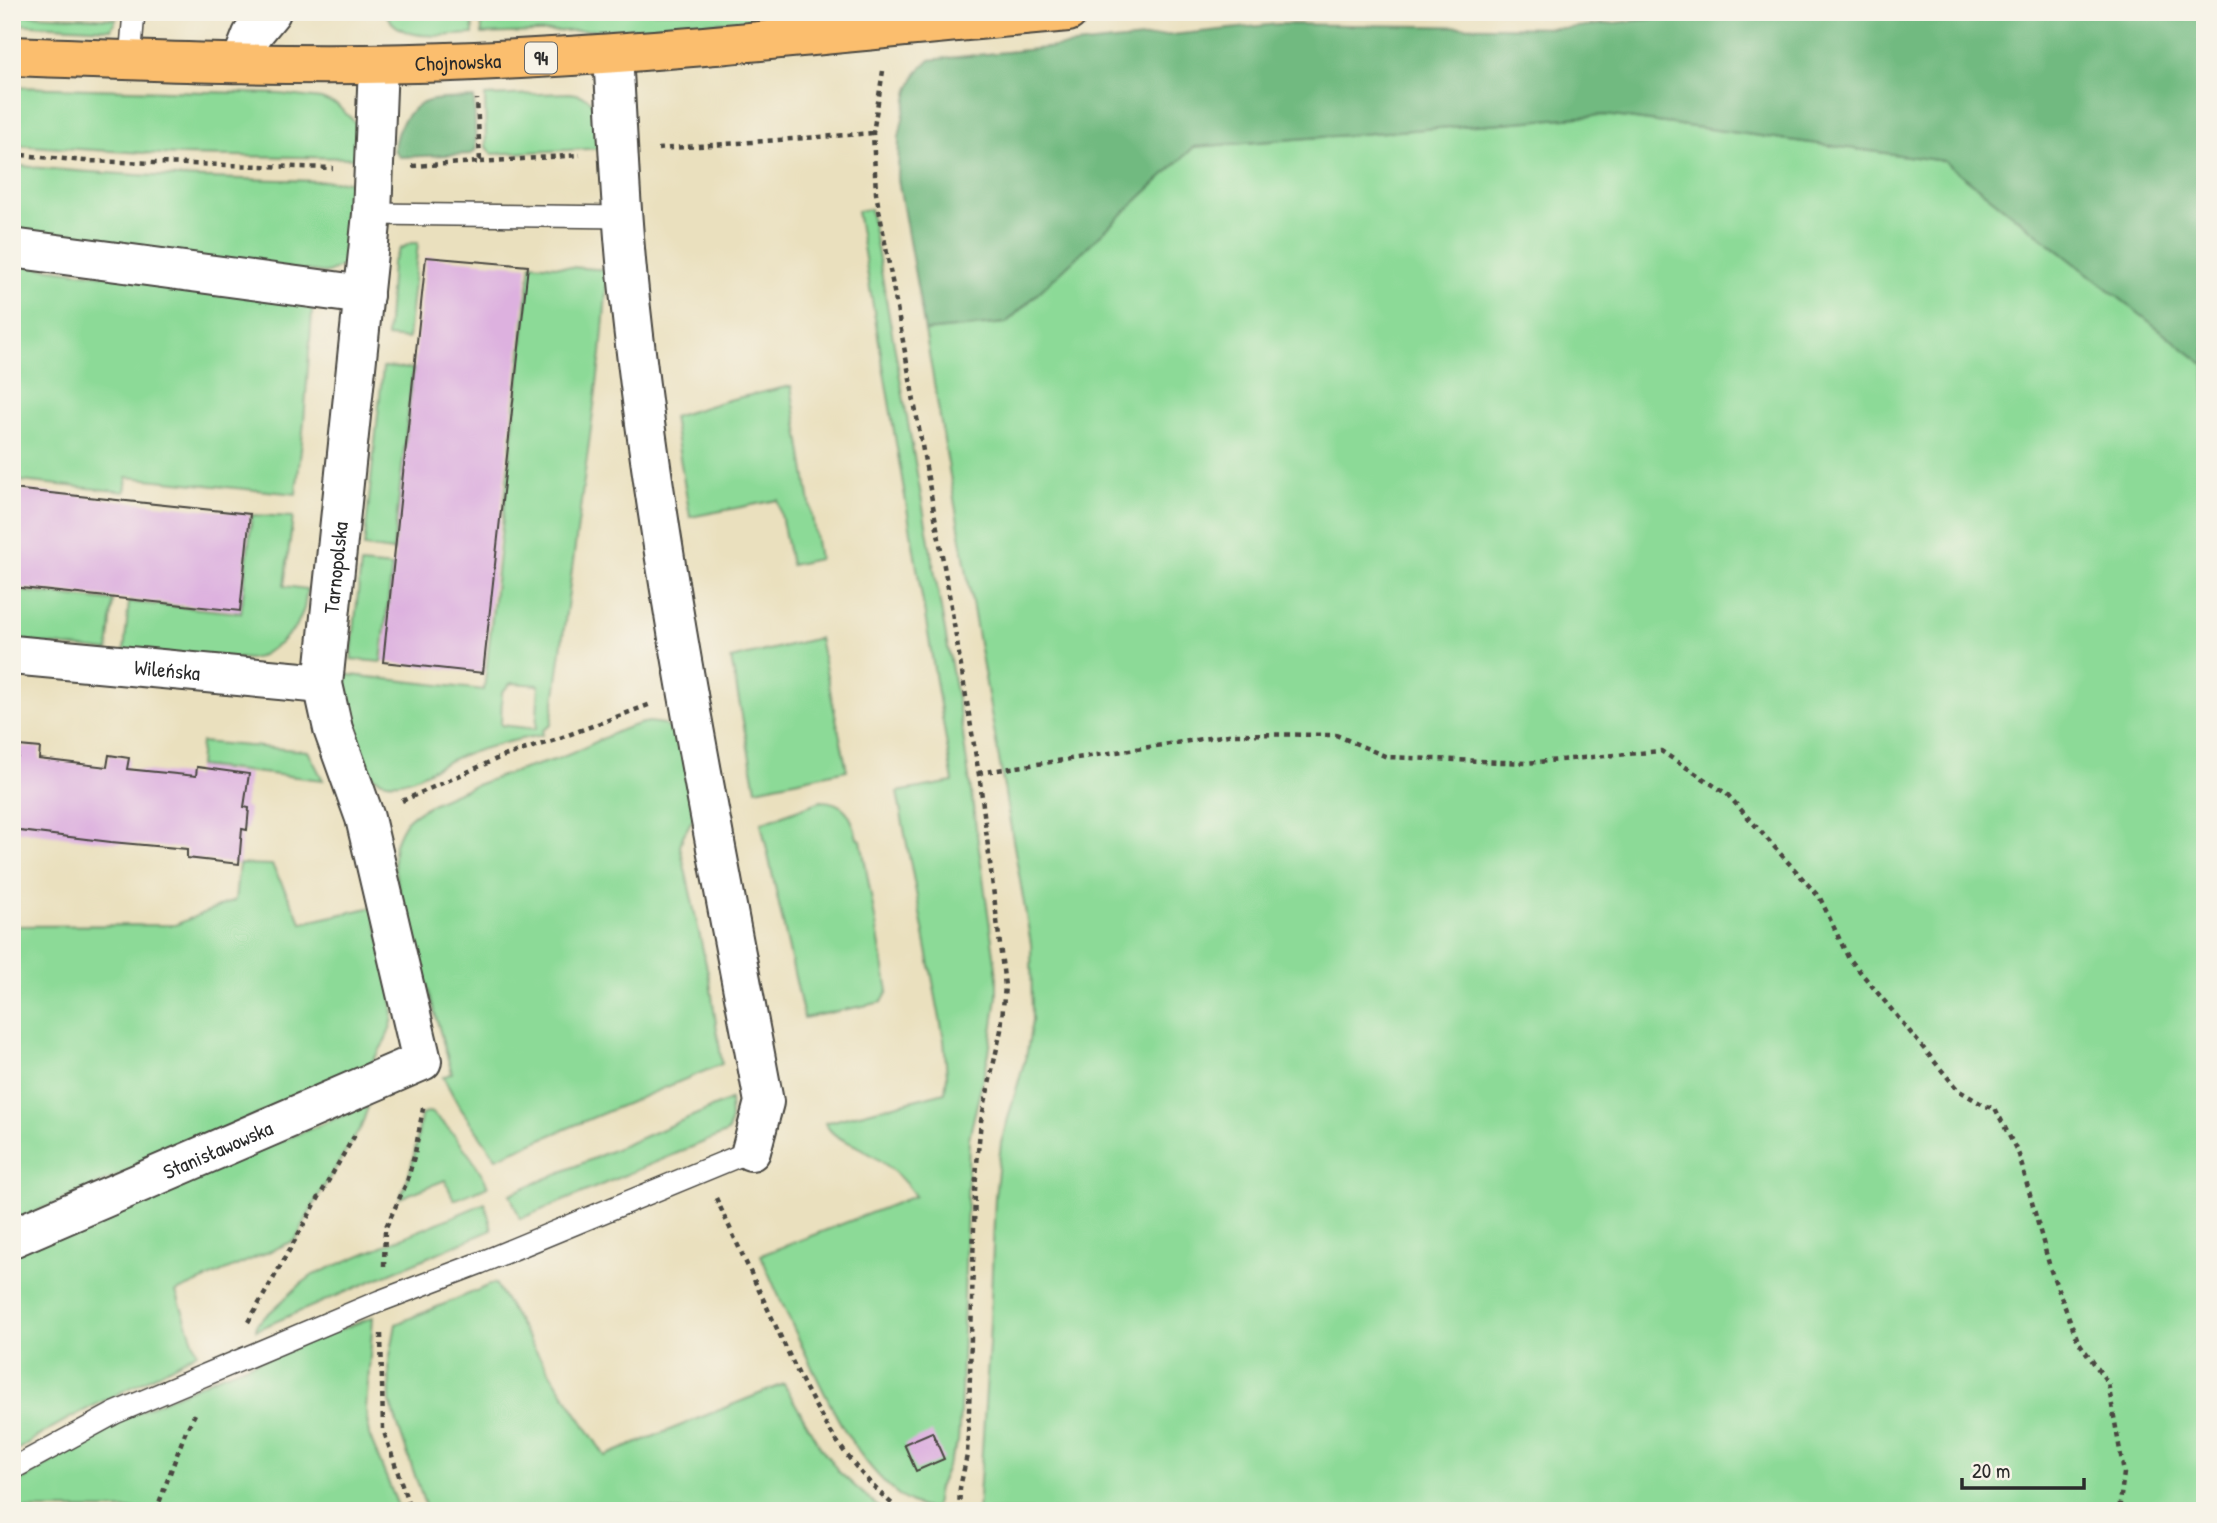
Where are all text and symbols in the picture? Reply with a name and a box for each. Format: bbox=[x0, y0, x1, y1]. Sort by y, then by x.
road number: 94 bbox=[525, 43, 557, 74]
street label: Chojnowska bbox=[414, 45, 502, 78]
street label: Tarnopolska bbox=[316, 520, 354, 615]
street label: Wileńska bbox=[133, 652, 202, 687]
street label: Stanisławowska bbox=[158, 1113, 277, 1186]
scale bar bbox=[1962, 1446, 2084, 1490]
text: 20 m bbox=[1972, 1456, 2010, 1485]

